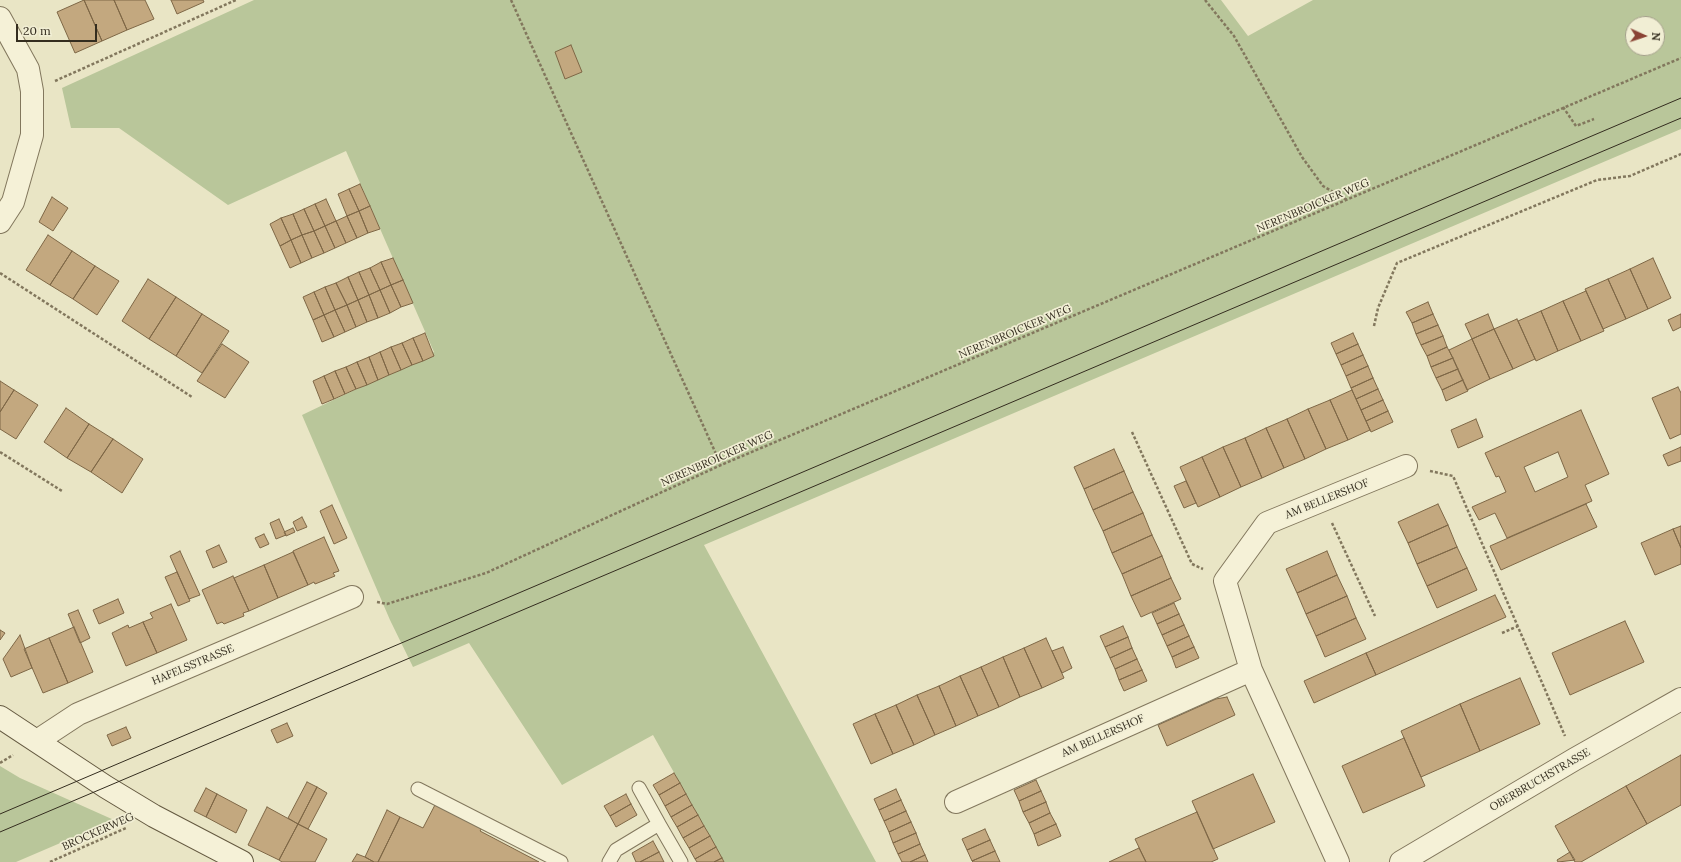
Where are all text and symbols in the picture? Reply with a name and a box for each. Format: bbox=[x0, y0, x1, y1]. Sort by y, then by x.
scale bar bbox=[18, 16, 99, 42]
north arrow bbox=[1625, 16, 1665, 56]
text: 20 m bbox=[23, 23, 51, 38]
text: N bbox=[1649, 32, 1663, 41]
street label: NERENBROICKER WEG bbox=[1255, 176, 1371, 236]
street label: NERENBROICKER WEG bbox=[957, 302, 1073, 362]
street label: NERENBROICKER WEG bbox=[659, 428, 775, 490]
street label: AM BELLERSHOF bbox=[1283, 476, 1371, 522]
street label: HAFELSSTRASSE bbox=[150, 642, 236, 688]
street label: AM BELLERSHOF bbox=[1060, 712, 1146, 760]
street label: OBERBRUCHSTRASSE bbox=[1487, 746, 1593, 814]
street label: BROCKERWEG bbox=[60, 810, 136, 854]

